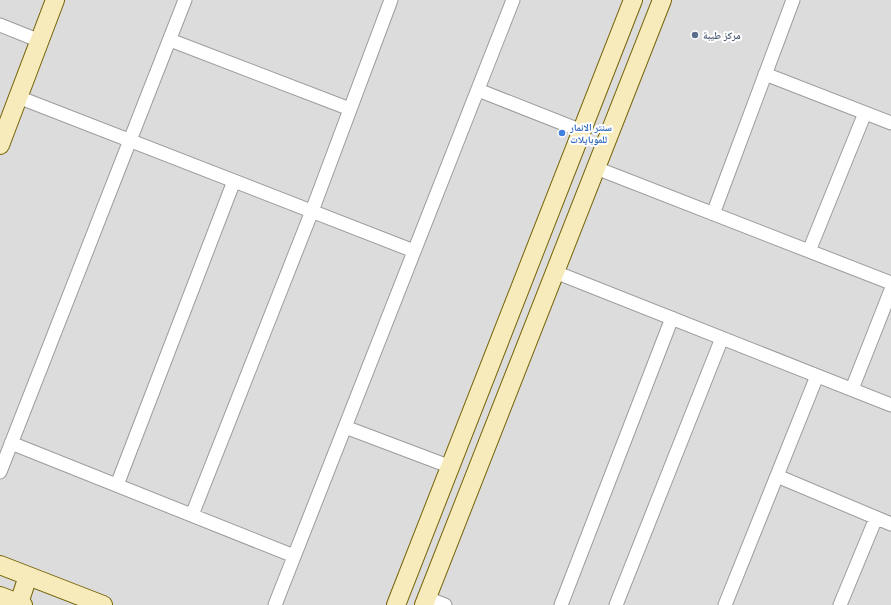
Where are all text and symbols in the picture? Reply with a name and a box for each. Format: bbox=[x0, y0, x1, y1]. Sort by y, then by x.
place label: مركز طيبة bbox=[703, 28, 741, 42]
marker: مركز طيبة bbox=[690, 30, 700, 40]
place label: سنتر الانمار للموبايلات bbox=[569, 120, 612, 146]
marker: سنتر الانمار للموبايلات bbox=[557, 128, 567, 138]

